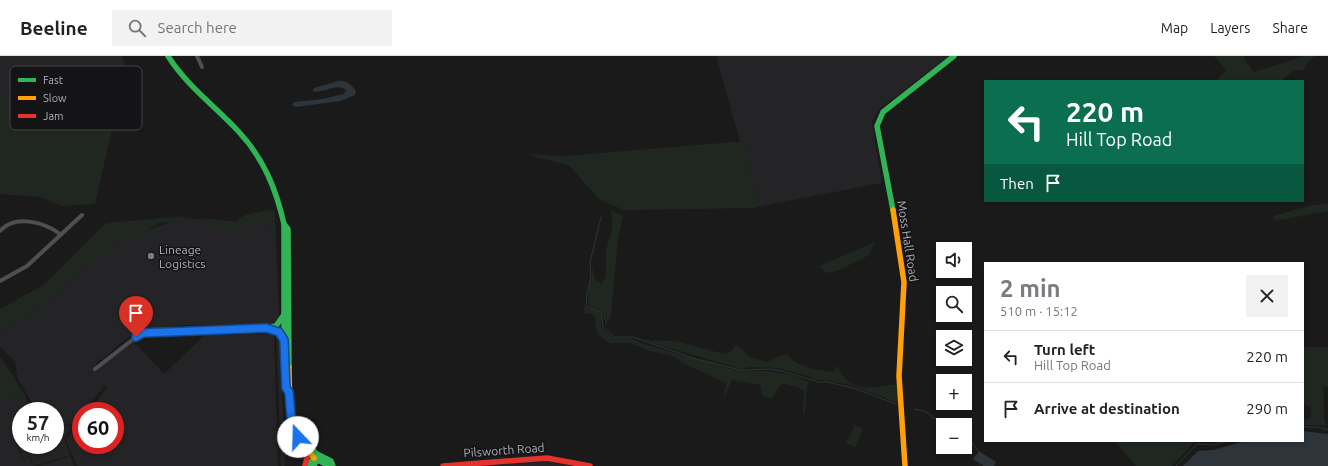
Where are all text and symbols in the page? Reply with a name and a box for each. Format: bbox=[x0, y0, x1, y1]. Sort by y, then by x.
search box bbox=[112, 10, 392, 46]
text: Beeline bbox=[20, 17, 88, 39]
icon: search bbox=[126, 17, 148, 39]
text: Search here bbox=[158, 19, 237, 36]
text: Map bbox=[1161, 20, 1188, 36]
text: Layers bbox=[1210, 20, 1250, 36]
text: Share bbox=[1272, 20, 1308, 36]
legend bbox=[10, 66, 142, 130]
text: Fast bbox=[43, 74, 64, 86]
text: Slow bbox=[43, 92, 67, 104]
icon: left bbox=[1000, 96, 1052, 148]
text: 220 m bbox=[1066, 96, 1144, 127]
text: Jam bbox=[43, 110, 64, 122]
text: Hill Top Road bbox=[1066, 129, 1172, 149]
icon: arrive bbox=[1042, 172, 1064, 194]
text: Then bbox=[1000, 175, 1034, 192]
street label: Moss Hall Road bbox=[895, 200, 921, 282]
map controls bbox=[936, 242, 972, 454]
button: sound bbox=[936, 242, 972, 278]
place label: Lineage Logistics bbox=[159, 243, 206, 270]
marker: Lineage Logistics bbox=[146, 251, 156, 261]
text: 2 min bbox=[1000, 275, 1061, 302]
button: close bbox=[1246, 275, 1288, 317]
button: search bbox=[936, 286, 972, 322]
pin bbox=[119, 296, 153, 337]
icon: arrive bbox=[125, 302, 147, 324]
text: 510 m · 15:12 bbox=[1000, 304, 1078, 318]
button: layers bbox=[936, 330, 972, 366]
text: Turn left bbox=[1034, 341, 1095, 358]
icon: left bbox=[1000, 346, 1022, 368]
text: 220 m bbox=[1246, 348, 1288, 365]
text: Hill Top Road bbox=[1034, 358, 1111, 372]
button: + bbox=[936, 374, 972, 410]
icon: arrive bbox=[1000, 398, 1022, 420]
text: Arrive at destination bbox=[1034, 400, 1180, 417]
text: 290 m bbox=[1246, 400, 1288, 417]
speed limit sign: 60 bbox=[72, 402, 124, 454]
text: 57 bbox=[27, 411, 49, 434]
position arrow bbox=[277, 416, 319, 458]
button: − bbox=[936, 418, 972, 454]
text: km/h bbox=[26, 432, 50, 443]
street label: Pilsworth Road bbox=[463, 441, 545, 459]

